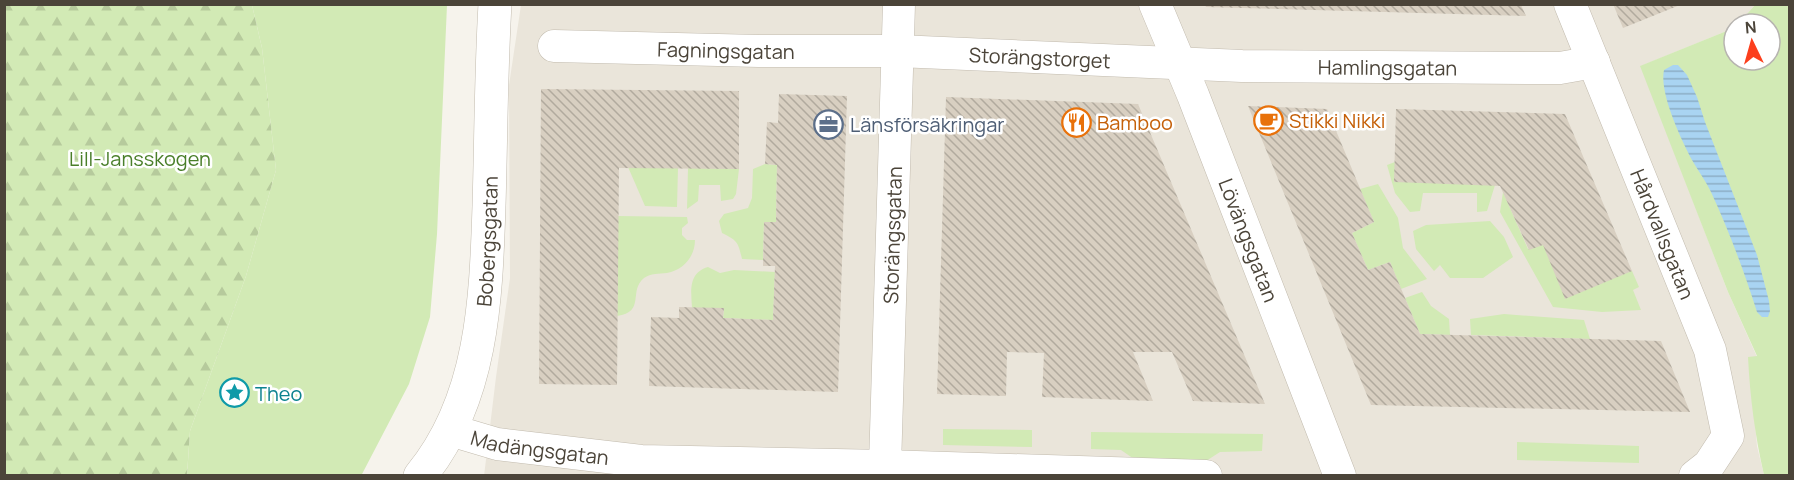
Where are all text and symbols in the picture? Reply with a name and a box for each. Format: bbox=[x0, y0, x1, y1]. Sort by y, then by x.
north arrow bbox=[1722, 12, 1782, 72]
text: N bbox=[1744, 16, 1757, 39]
street label: Fagningsgatan bbox=[657, 35, 795, 65]
street label: Storängstorget bbox=[968, 41, 1111, 74]
street label: Hamlingsgatan bbox=[1318, 53, 1457, 81]
cafe icon: Stikki Nikki bbox=[1252, 104, 1284, 136]
restaurant icon: Bamboo bbox=[1060, 106, 1092, 138]
place label: Stikki Nikki bbox=[1289, 107, 1385, 134]
office icon: Länsförsäkringar bbox=[813, 108, 845, 140]
place label: Bamboo bbox=[1097, 109, 1173, 136]
place label: Länsförsäkringar bbox=[850, 111, 1004, 138]
park label: Lill-Jansskogen bbox=[69, 145, 211, 172]
street label: Hårdvallsgatan bbox=[1625, 165, 1701, 303]
street label: Storängsgatan bbox=[876, 166, 908, 304]
street label: Lövängsgatan bbox=[1213, 174, 1285, 306]
street label: Bobergsgatan bbox=[470, 176, 503, 308]
place icon: Theo bbox=[218, 377, 250, 409]
place label: Theo bbox=[255, 380, 302, 407]
street label: Madängsgatan bbox=[468, 423, 610, 471]

